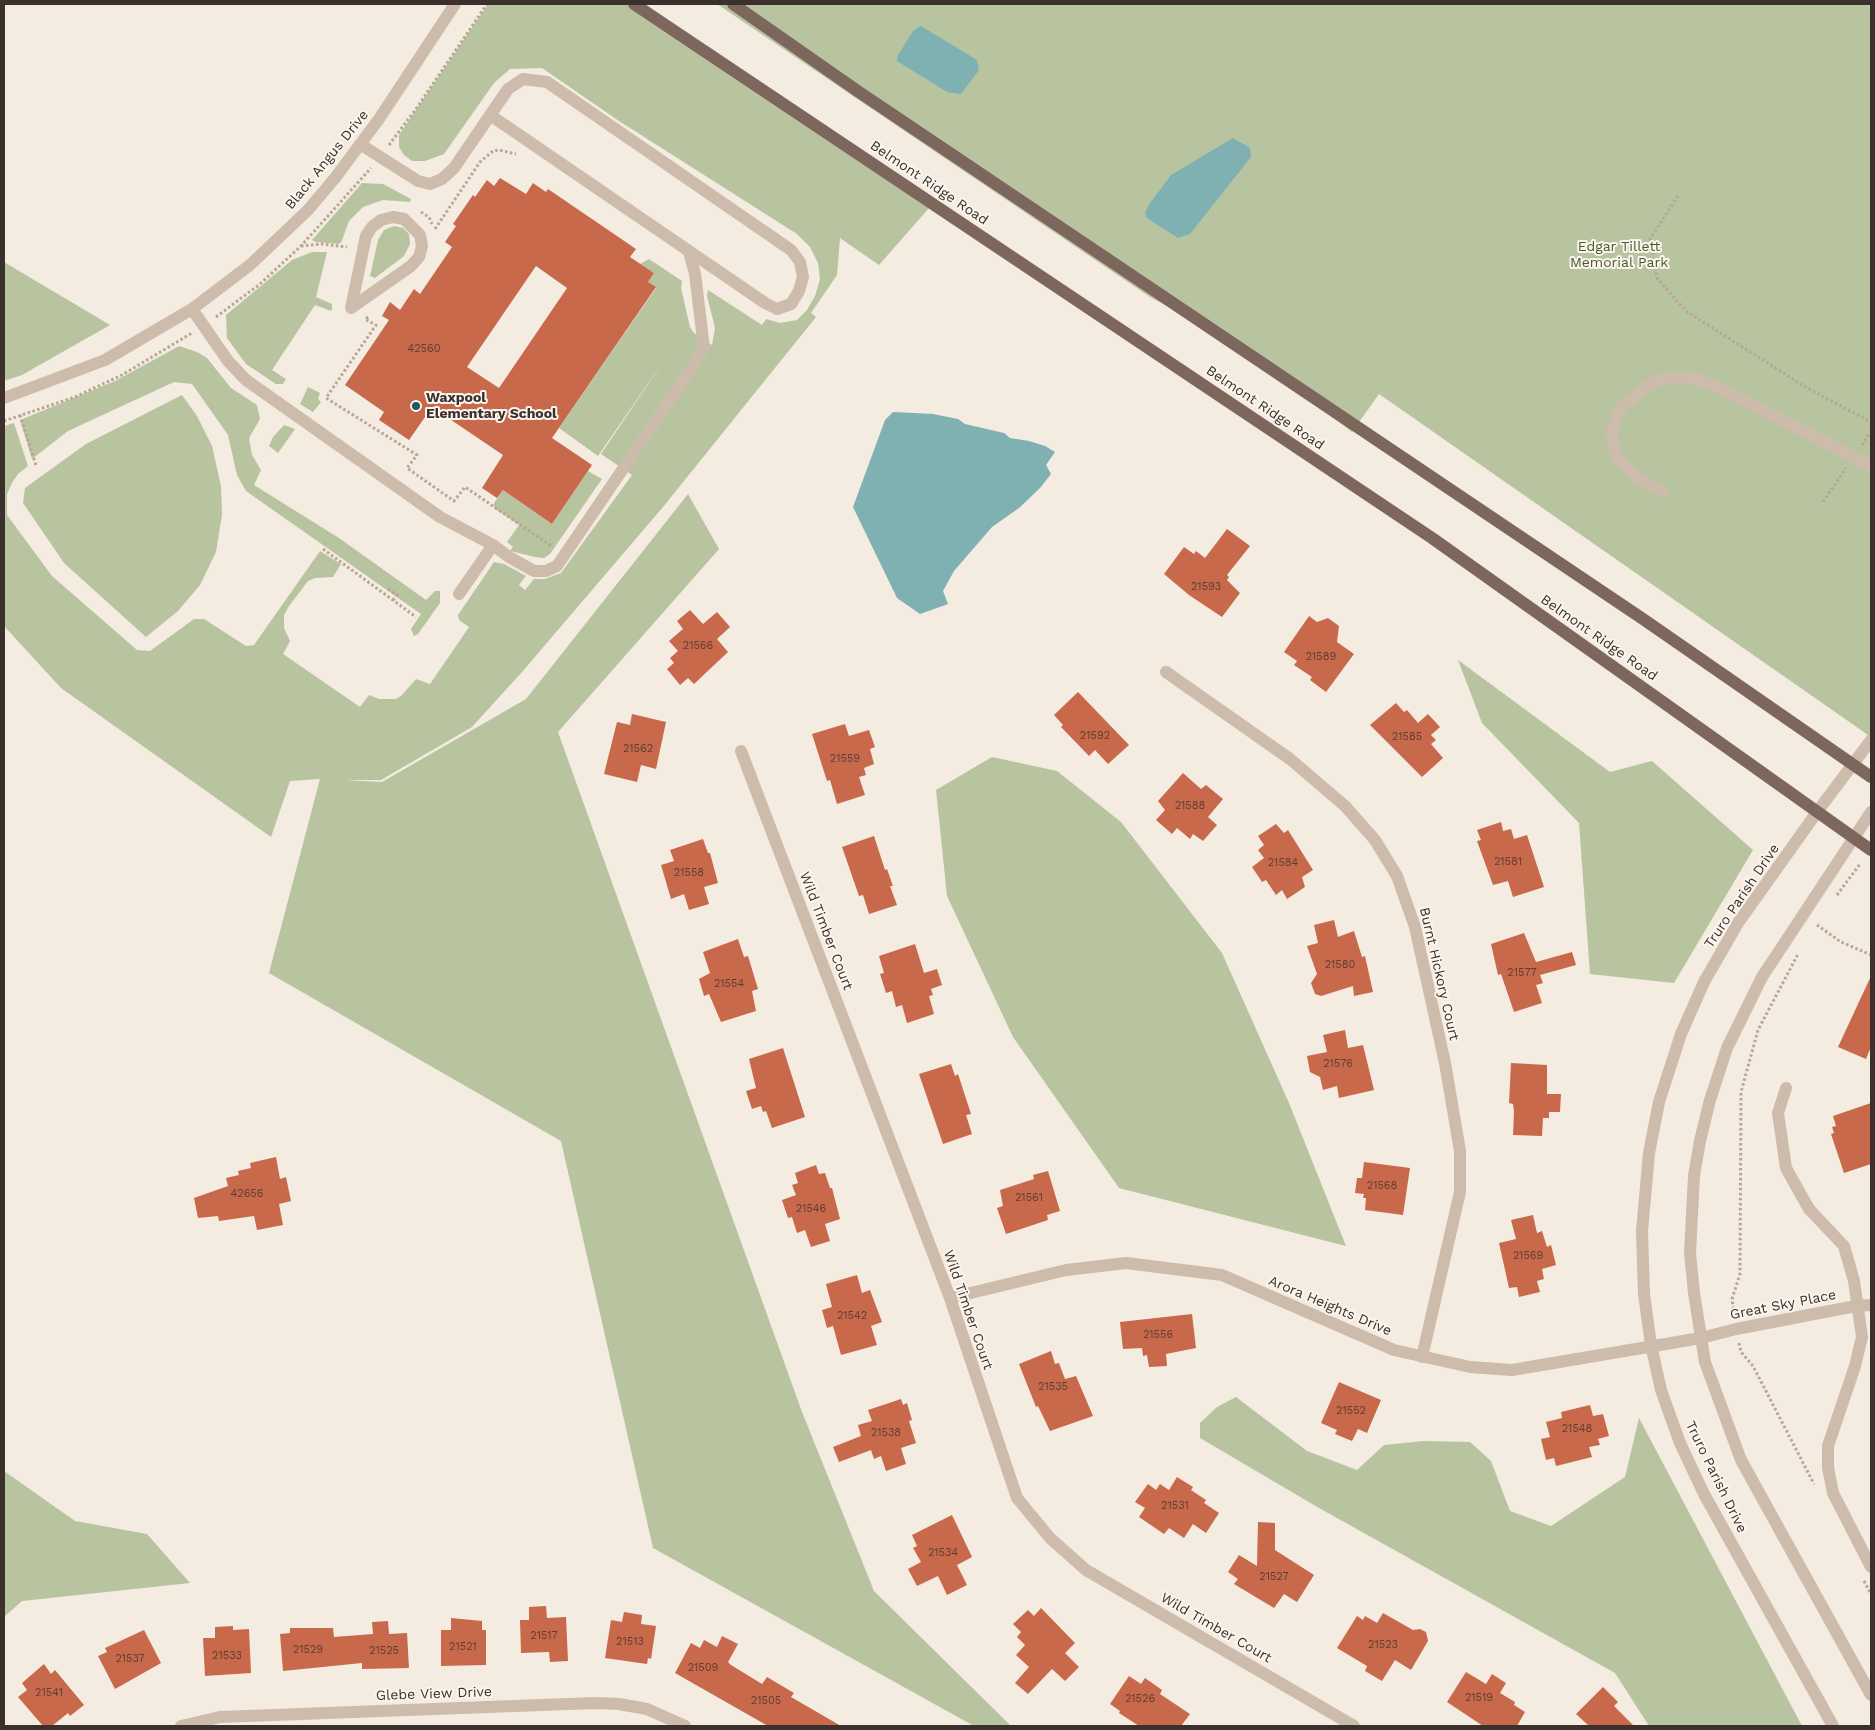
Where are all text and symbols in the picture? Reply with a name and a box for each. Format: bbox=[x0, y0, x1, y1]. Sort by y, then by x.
street label: Black Angus Drive bbox=[282, 107, 372, 213]
street label: Belmont Ridge Road bbox=[867, 137, 991, 229]
park label: Edgar Tillett Memorial Park bbox=[1570, 239, 1668, 272]
house number: 42560 bbox=[407, 342, 441, 356]
street label: Belmont Ridge Road bbox=[1203, 362, 1327, 454]
place label: Waxpool Elementary School bbox=[426, 390, 557, 422]
marker: Waxpool Elementary School bbox=[410, 400, 422, 412]
house number: 21593 bbox=[1191, 580, 1221, 594]
street label: Belmont Ridge Road bbox=[1537, 591, 1661, 685]
house number: 21566 bbox=[683, 639, 713, 653]
house number: 21589 bbox=[1306, 650, 1336, 664]
house number: 21592 bbox=[1080, 729, 1110, 743]
house number: 21585 bbox=[1392, 730, 1422, 744]
house number: 21562 bbox=[623, 742, 653, 756]
house number: 21559 bbox=[830, 752, 860, 766]
house number: 21588 bbox=[1175, 799, 1205, 813]
street label: Truro Parish Drive bbox=[1701, 841, 1783, 951]
house number: 21581 bbox=[1494, 855, 1522, 869]
house number: 21584 bbox=[1268, 856, 1298, 870]
house number: 21558 bbox=[674, 866, 704, 880]
street label: Wild Timber Court bbox=[796, 869, 856, 993]
street label: Burnt Hickory Court bbox=[1416, 906, 1462, 1042]
house number: 21580 bbox=[1325, 958, 1355, 972]
house number: 21577 bbox=[1507, 966, 1537, 980]
house number: 21554 bbox=[714, 977, 744, 991]
house number: 21576 bbox=[1323, 1057, 1353, 1071]
house number: 21568 bbox=[1367, 1179, 1397, 1193]
house number: 42656 bbox=[231, 1187, 263, 1201]
house number: 21561 bbox=[1015, 1191, 1043, 1205]
house number: 21546 bbox=[796, 1202, 826, 1216]
street label: Wild Timber Court bbox=[940, 1248, 996, 1372]
house number: 21569 bbox=[1513, 1249, 1543, 1263]
street label: Arora Heights Drive bbox=[1266, 1272, 1394, 1340]
street label: Great Sky Place bbox=[1729, 1286, 1837, 1324]
house number: 21542 bbox=[837, 1309, 867, 1323]
house number: 21556 bbox=[1143, 1328, 1173, 1342]
house number: 21535 bbox=[1038, 1380, 1068, 1394]
house number: 21552 bbox=[1336, 1404, 1366, 1418]
street label: Truro Parish Drive bbox=[1682, 1418, 1750, 1536]
house number: 21548 bbox=[1562, 1422, 1592, 1436]
house number: 21538 bbox=[871, 1426, 901, 1440]
house number: 21531 bbox=[1161, 1499, 1189, 1513]
house number: 21534 bbox=[928, 1546, 958, 1560]
house number: 21527 bbox=[1259, 1570, 1289, 1584]
street label: Wild Timber Court bbox=[1157, 1589, 1275, 1667]
house number: 21517 bbox=[530, 1629, 558, 1643]
house number: 21513 bbox=[616, 1635, 644, 1649]
house number: 21523 bbox=[1368, 1638, 1398, 1652]
house number: 21521 bbox=[449, 1640, 477, 1654]
house number: 21529 bbox=[293, 1643, 323, 1657]
house number: 21525 bbox=[369, 1644, 399, 1658]
house number: 21533 bbox=[212, 1649, 242, 1663]
house number: 21537 bbox=[115, 1652, 145, 1666]
house number: 21509 bbox=[688, 1661, 718, 1675]
street label: Glebe View Drive bbox=[376, 1684, 492, 1704]
house number: 21541 bbox=[35, 1686, 63, 1700]
house number: 21519 bbox=[1465, 1691, 1493, 1705]
house number: 21526 bbox=[1125, 1692, 1155, 1706]
house number: 21505 bbox=[751, 1694, 781, 1708]

